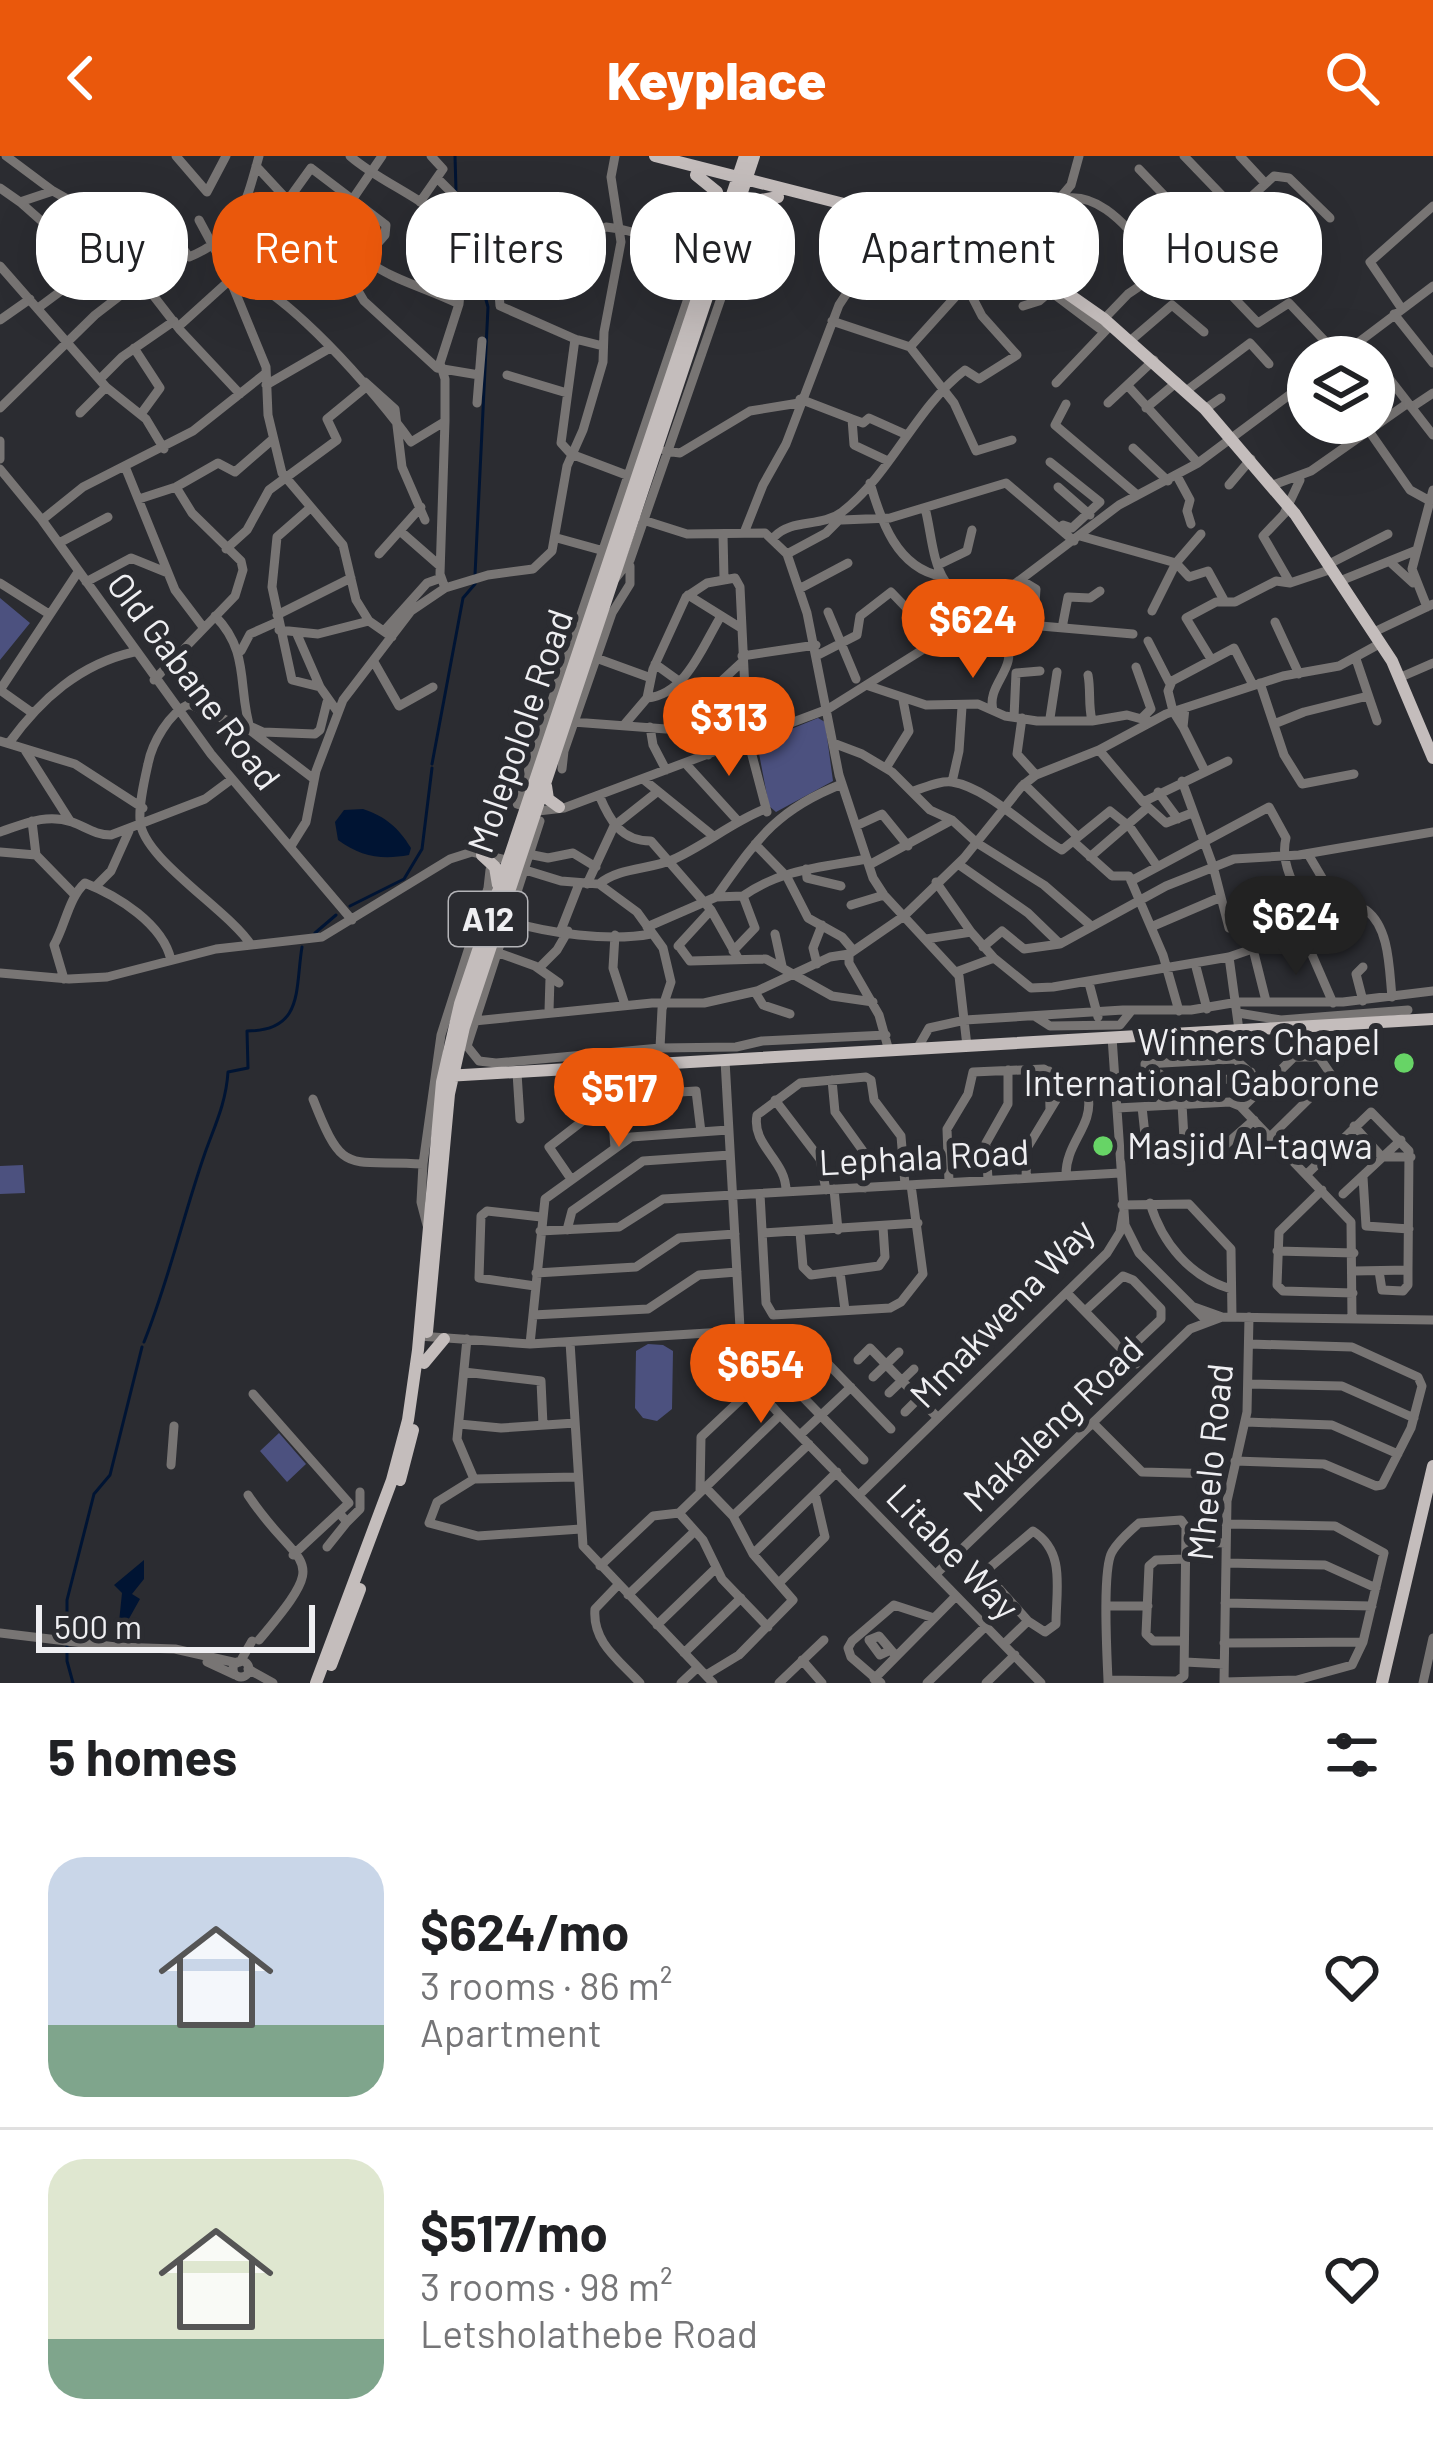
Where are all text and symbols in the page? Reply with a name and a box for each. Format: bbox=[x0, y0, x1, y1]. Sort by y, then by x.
icon: back bbox=[48, 45, 114, 111]
icon: search bbox=[1319, 45, 1385, 111]
text: Keyplace bbox=[607, 46, 826, 111]
chip: Buy bbox=[36, 192, 188, 300]
chip: Rent bbox=[212, 192, 382, 300]
chip: Filters bbox=[406, 192, 606, 300]
chip: New bbox=[630, 192, 795, 300]
chip: Apartment bbox=[819, 192, 1099, 300]
chip: House bbox=[1123, 192, 1322, 300]
map controls bbox=[1287, 336, 1395, 444]
button: layers bbox=[1287, 336, 1395, 444]
street label: Old Gabane Road bbox=[100, 563, 291, 797]
pin: $624 bbox=[902, 579, 1044, 681]
text: $624 bbox=[929, 594, 1017, 641]
street label: Molepolole Road bbox=[457, 603, 580, 858]
pin: $313 bbox=[658, 677, 800, 779]
text: $313 bbox=[690, 692, 768, 739]
pin: $624 bbox=[1225, 876, 1367, 978]
text: $624 bbox=[1252, 891, 1340, 938]
road number: A12 bbox=[449, 892, 527, 946]
place label: Winners Chapel International Gaborone bbox=[1023, 1019, 1380, 1103]
pin: $517 bbox=[548, 1048, 690, 1150]
marker: Winners Chapel International Gaborone bbox=[1391, 1050, 1417, 1076]
text: $517 bbox=[581, 1063, 657, 1110]
place label: Masjid Al-taqwa bbox=[1127, 1123, 1373, 1166]
street label: Lephala Road bbox=[818, 1129, 1030, 1182]
marker: Masjid Al-taqwa bbox=[1090, 1133, 1116, 1159]
street label: Mmakwena Way bbox=[900, 1208, 1102, 1415]
pin: $654 bbox=[690, 1324, 832, 1426]
street label: Makaleng Road bbox=[953, 1326, 1151, 1519]
text: $654 bbox=[717, 1339, 805, 1386]
street label: Mheelo Road bbox=[1177, 1361, 1240, 1563]
street label: Litabe Way bbox=[879, 1474, 1029, 1628]
scale bar bbox=[36, 1599, 315, 1652]
text: 500 m bbox=[54, 1606, 142, 1646]
icon: filters bbox=[1319, 1722, 1385, 1788]
text: 5 homes bbox=[48, 1725, 237, 1786]
text: $624/mo bbox=[420, 1900, 629, 1961]
icon: home bbox=[144, 1905, 288, 2049]
icon: heart bbox=[1319, 1944, 1385, 2010]
text: 3 rooms · 86 m² bbox=[420, 1961, 672, 2008]
text: Apartment bbox=[420, 2008, 602, 2055]
text: $517/mo bbox=[420, 2201, 608, 2262]
icon: home bbox=[144, 2207, 288, 2351]
icon: heart bbox=[1319, 2246, 1385, 2312]
text: 3 rooms · 98 m² bbox=[420, 2262, 673, 2309]
text: Letsholathebe Road bbox=[420, 2309, 758, 2356]

